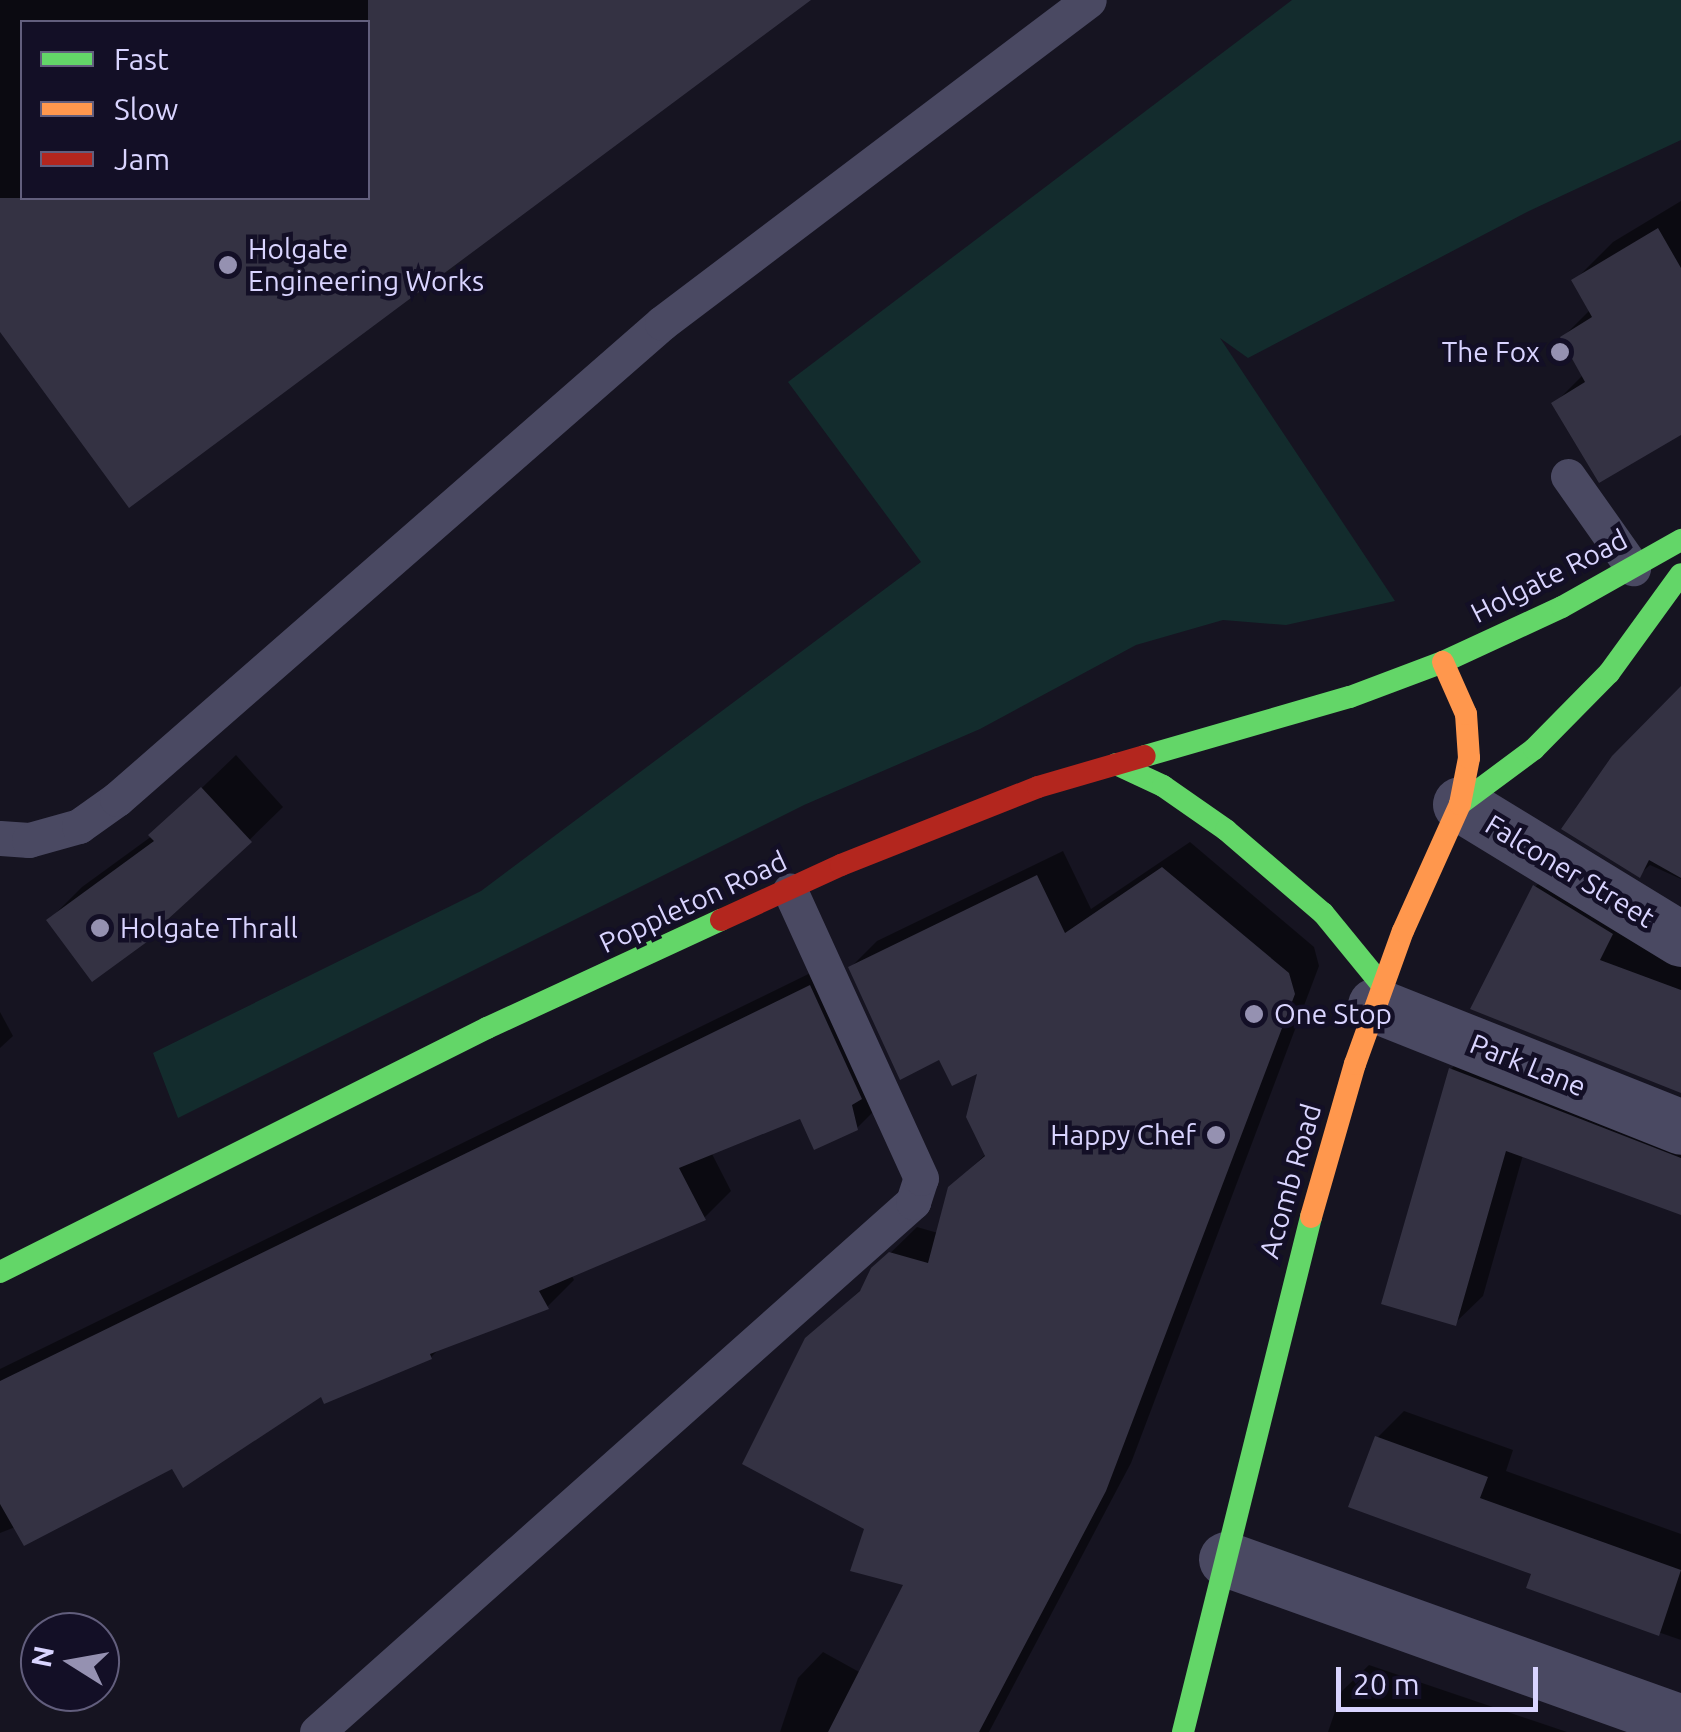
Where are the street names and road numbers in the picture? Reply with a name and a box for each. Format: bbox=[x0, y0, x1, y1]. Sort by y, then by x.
street label: Holgate Road bbox=[1465, 522, 1633, 630]
street label: Falconer Street bbox=[1479, 807, 1661, 935]
street label: Poppleton Road bbox=[594, 844, 792, 960]
street label: Park Lane bbox=[1465, 1027, 1591, 1103]
street label: Acomb Road bbox=[1252, 1100, 1328, 1262]

